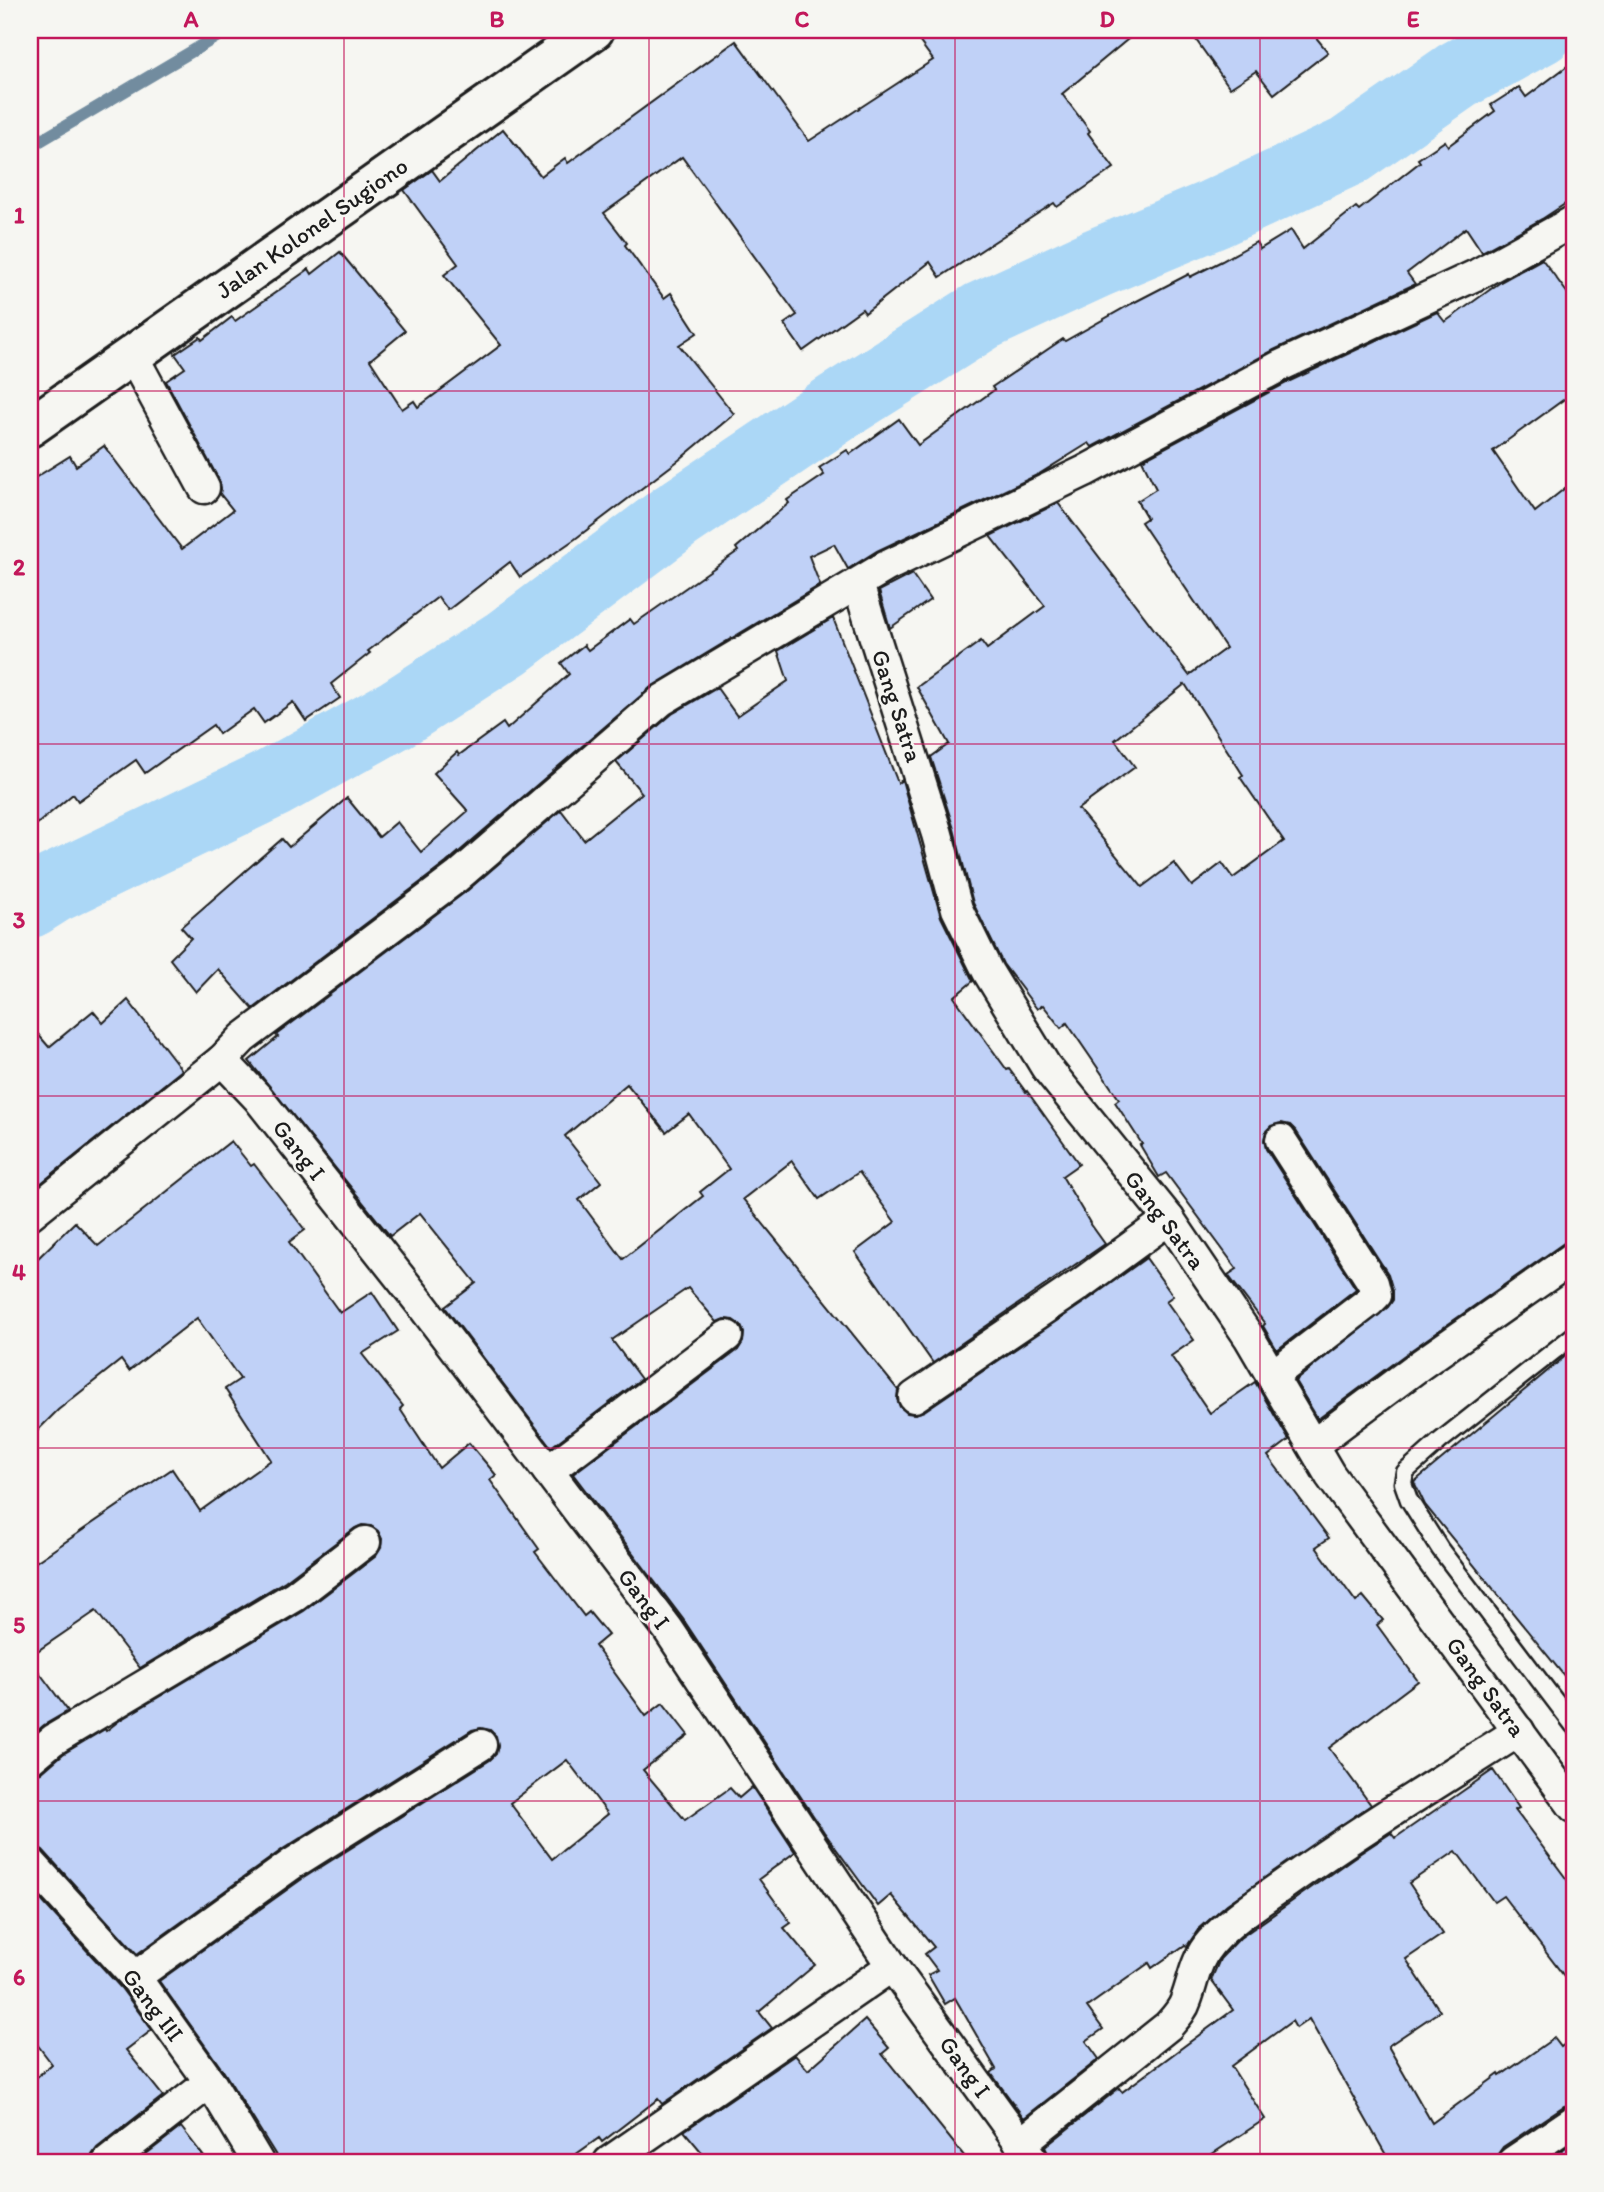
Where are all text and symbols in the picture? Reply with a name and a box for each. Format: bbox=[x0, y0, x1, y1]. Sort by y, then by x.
text: A bbox=[183, 5, 199, 33]
text: B bbox=[490, 5, 505, 33]
text: C bbox=[795, 5, 810, 33]
text: D bbox=[1099, 5, 1115, 33]
text: E bbox=[1407, 5, 1420, 33]
street label: Jalan Kolonel Sugiono bbox=[210, 151, 413, 305]
text: 1 bbox=[14, 201, 25, 229]
text: 2 bbox=[13, 553, 26, 581]
street label: Gang Satra bbox=[866, 646, 929, 766]
text: 3 bbox=[13, 906, 26, 934]
street label: Gang I bbox=[267, 1114, 332, 1186]
street label: Gang Satra bbox=[1119, 1164, 1212, 1275]
text: 4 bbox=[12, 1258, 26, 1286]
street label: Gang I bbox=[612, 1562, 677, 1635]
text: 5 bbox=[13, 1611, 25, 1639]
street label: Gang Satra bbox=[1440, 1631, 1533, 1743]
street label: Gang III bbox=[116, 1962, 190, 2047]
text: 6 bbox=[13, 1963, 25, 1991]
street label: Gang I bbox=[933, 2030, 997, 2103]

